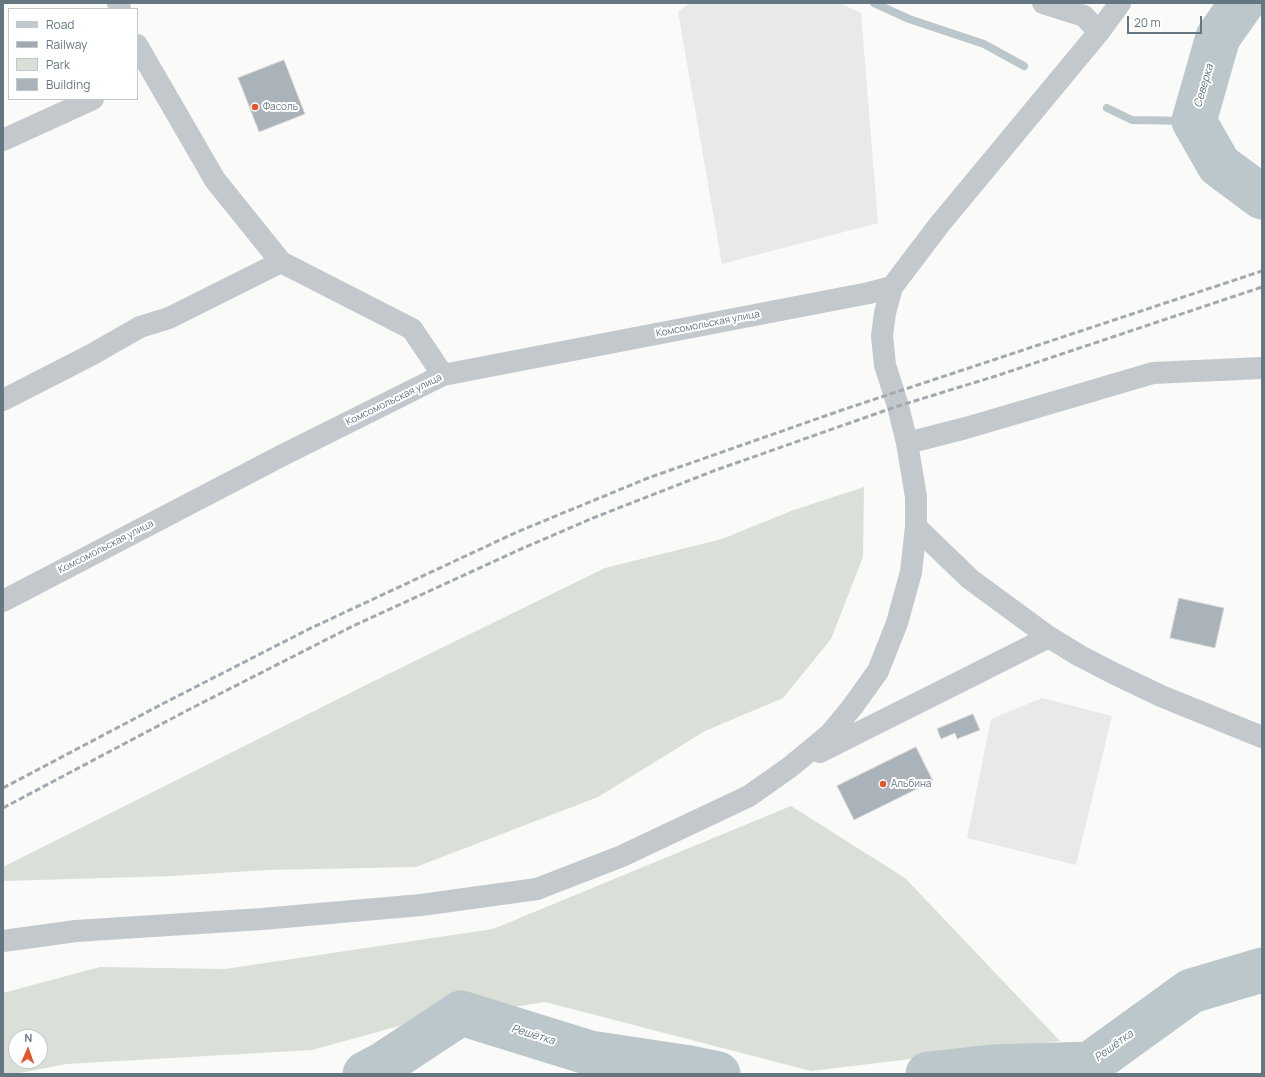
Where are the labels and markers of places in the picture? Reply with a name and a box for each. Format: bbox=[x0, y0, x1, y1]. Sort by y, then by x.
place label: Фасоль bbox=[263, 101, 298, 113]
marker: Фасоль bbox=[250, 102, 260, 112]
place label: Альбина bbox=[891, 778, 931, 790]
marker: Альбина bbox=[878, 779, 888, 789]

